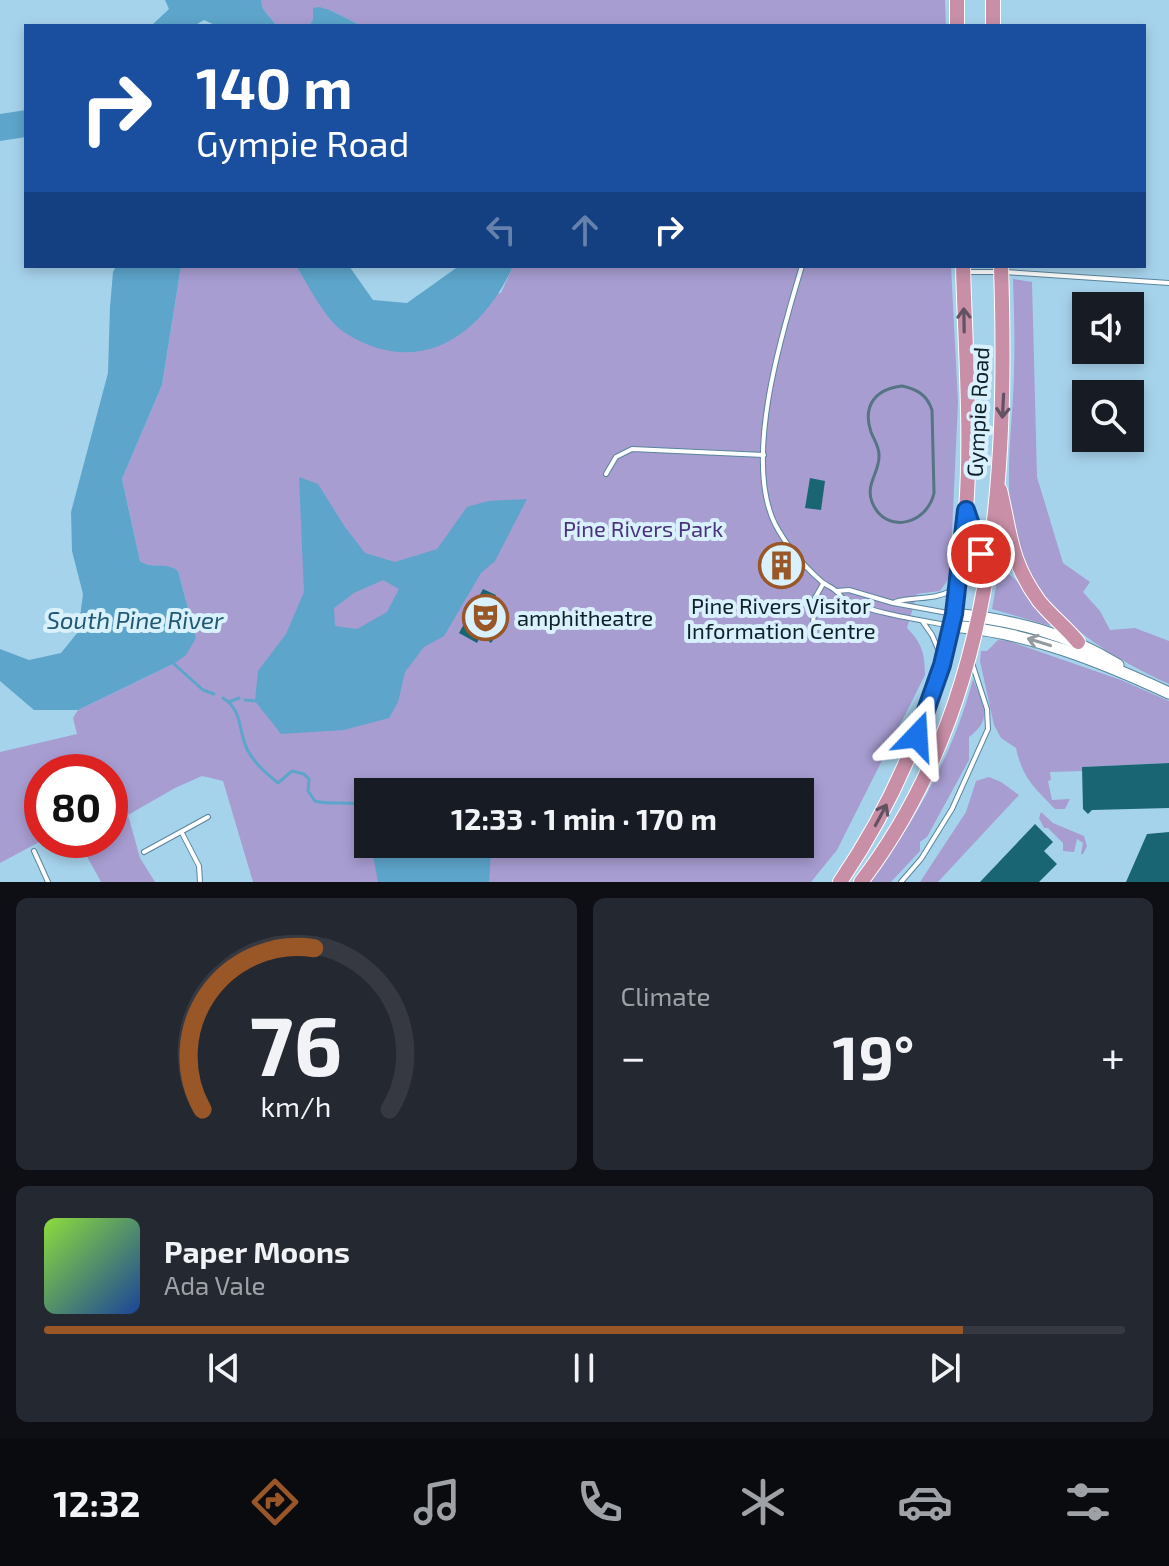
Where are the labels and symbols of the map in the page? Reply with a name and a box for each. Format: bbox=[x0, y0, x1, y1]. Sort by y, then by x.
one-way arrow bbox=[956, 307, 972, 334]
street label: Gympie Road bbox=[961, 346, 993, 478]
one-way arrow bbox=[995, 392, 1010, 419]
park label: Pine Rivers Park bbox=[563, 515, 723, 541]
pin bbox=[947, 520, 1015, 588]
building icon: Pine Rivers Visitor Information Centre bbox=[757, 541, 805, 589]
place label: Pine Rivers Visitor Information Centre bbox=[686, 592, 876, 643]
theatre icon: amphitheatre bbox=[462, 594, 510, 642]
place label: amphitheatre bbox=[517, 604, 653, 630]
water label: South Pine River bbox=[47, 605, 224, 634]
one-way arrow bbox=[1026, 634, 1052, 649]
position arrow bbox=[875, 694, 959, 778]
speed limit sign: 80 bbox=[24, 754, 128, 858]
one-way arrow bbox=[873, 804, 889, 828]

